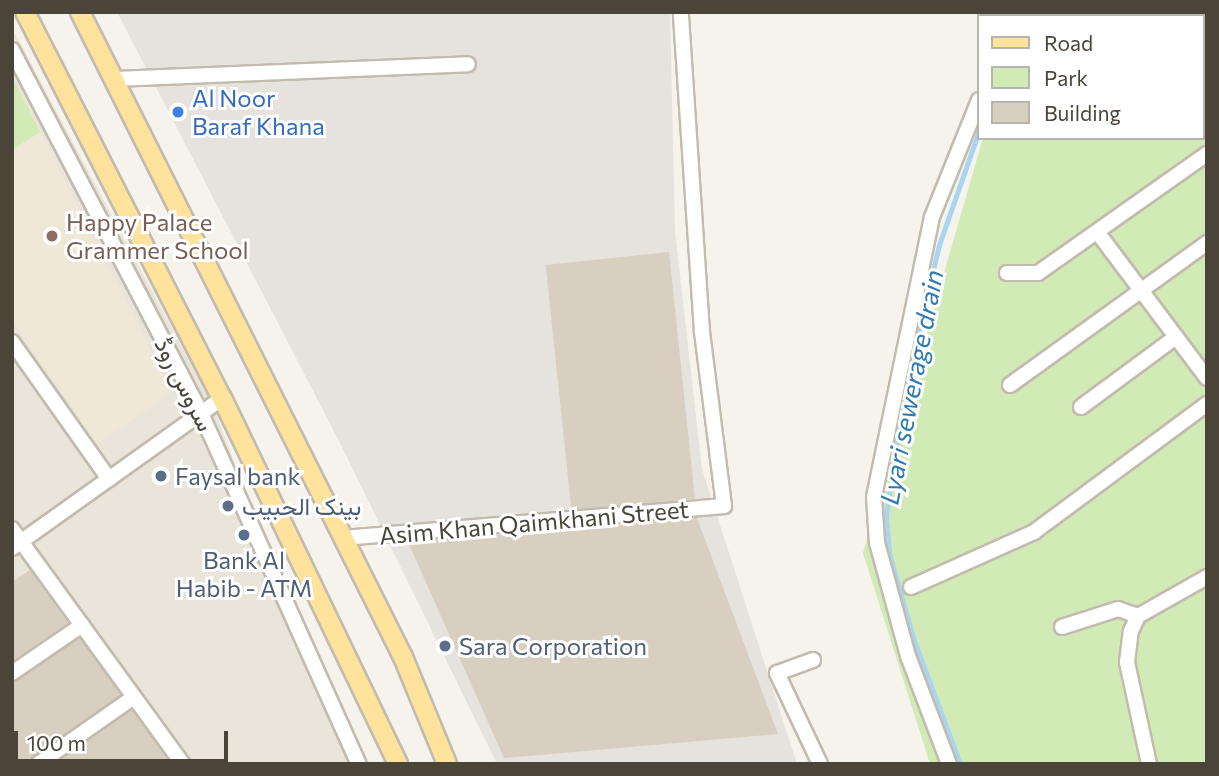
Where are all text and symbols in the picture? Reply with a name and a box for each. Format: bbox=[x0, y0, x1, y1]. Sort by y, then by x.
legend bbox=[978, 14, 1205, 140]
text: Road bbox=[1044, 30, 1093, 55]
text: Park bbox=[1044, 65, 1088, 90]
place label: Al Noor Baraf Khana bbox=[192, 84, 325, 140]
text: Building bbox=[1044, 100, 1121, 125]
marker: Al Noor Baraf Khana bbox=[170, 104, 186, 120]
place label: Happy Palace Grammer School bbox=[66, 208, 249, 264]
marker: Happy Palace Grammer School bbox=[44, 228, 60, 244]
water label: Lyari sewerage drain bbox=[873, 267, 949, 507]
street label: سروس روڈ bbox=[149, 332, 221, 436]
place label: Faysal bank bbox=[175, 462, 301, 490]
marker: Faysal bank bbox=[153, 468, 169, 484]
place label: بينک الحبيب bbox=[242, 492, 361, 520]
street label: Asim Khan Qaimkhani Street bbox=[378, 494, 690, 550]
marker: بينک الحبيب bbox=[220, 498, 236, 514]
marker: Bank Al Habib - ATM bbox=[236, 527, 252, 543]
place label: Bank Al Habib - ATM bbox=[176, 546, 312, 602]
place label: Sara Corporation bbox=[459, 632, 647, 660]
marker: Sara Corporation bbox=[437, 638, 453, 654]
scale bar bbox=[18, 716, 231, 760]
text: 100 m bbox=[27, 730, 86, 755]

